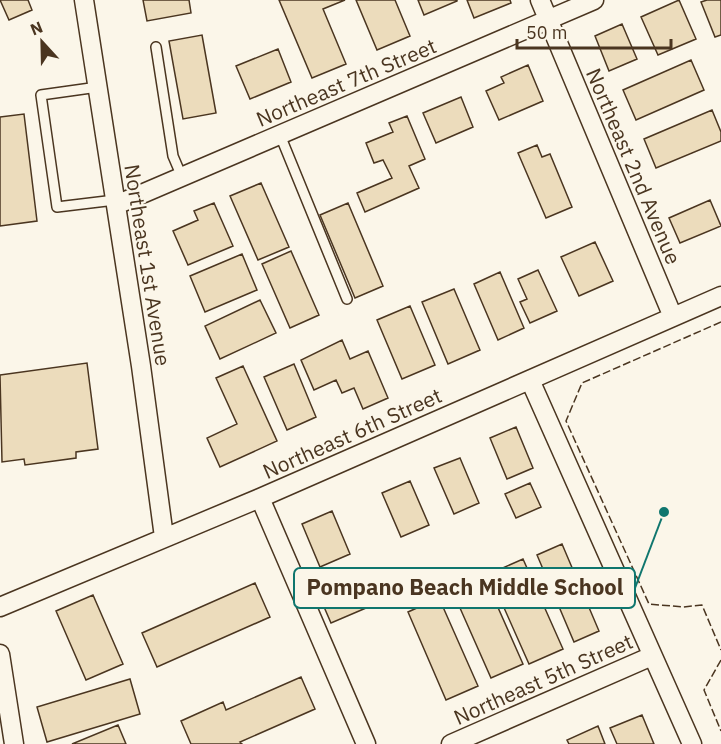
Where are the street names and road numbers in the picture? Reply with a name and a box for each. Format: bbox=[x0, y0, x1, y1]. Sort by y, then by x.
street label: Northeast 7th Street bbox=[252, 31, 440, 133]
street label: Northeast 2nd Avenue bbox=[580, 64, 688, 268]
street label: Northeast 1st Avenue bbox=[118, 162, 178, 368]
street label: Northeast 6th Street bbox=[258, 381, 446, 485]
street label: Northeast 5th Street bbox=[449, 627, 637, 731]

